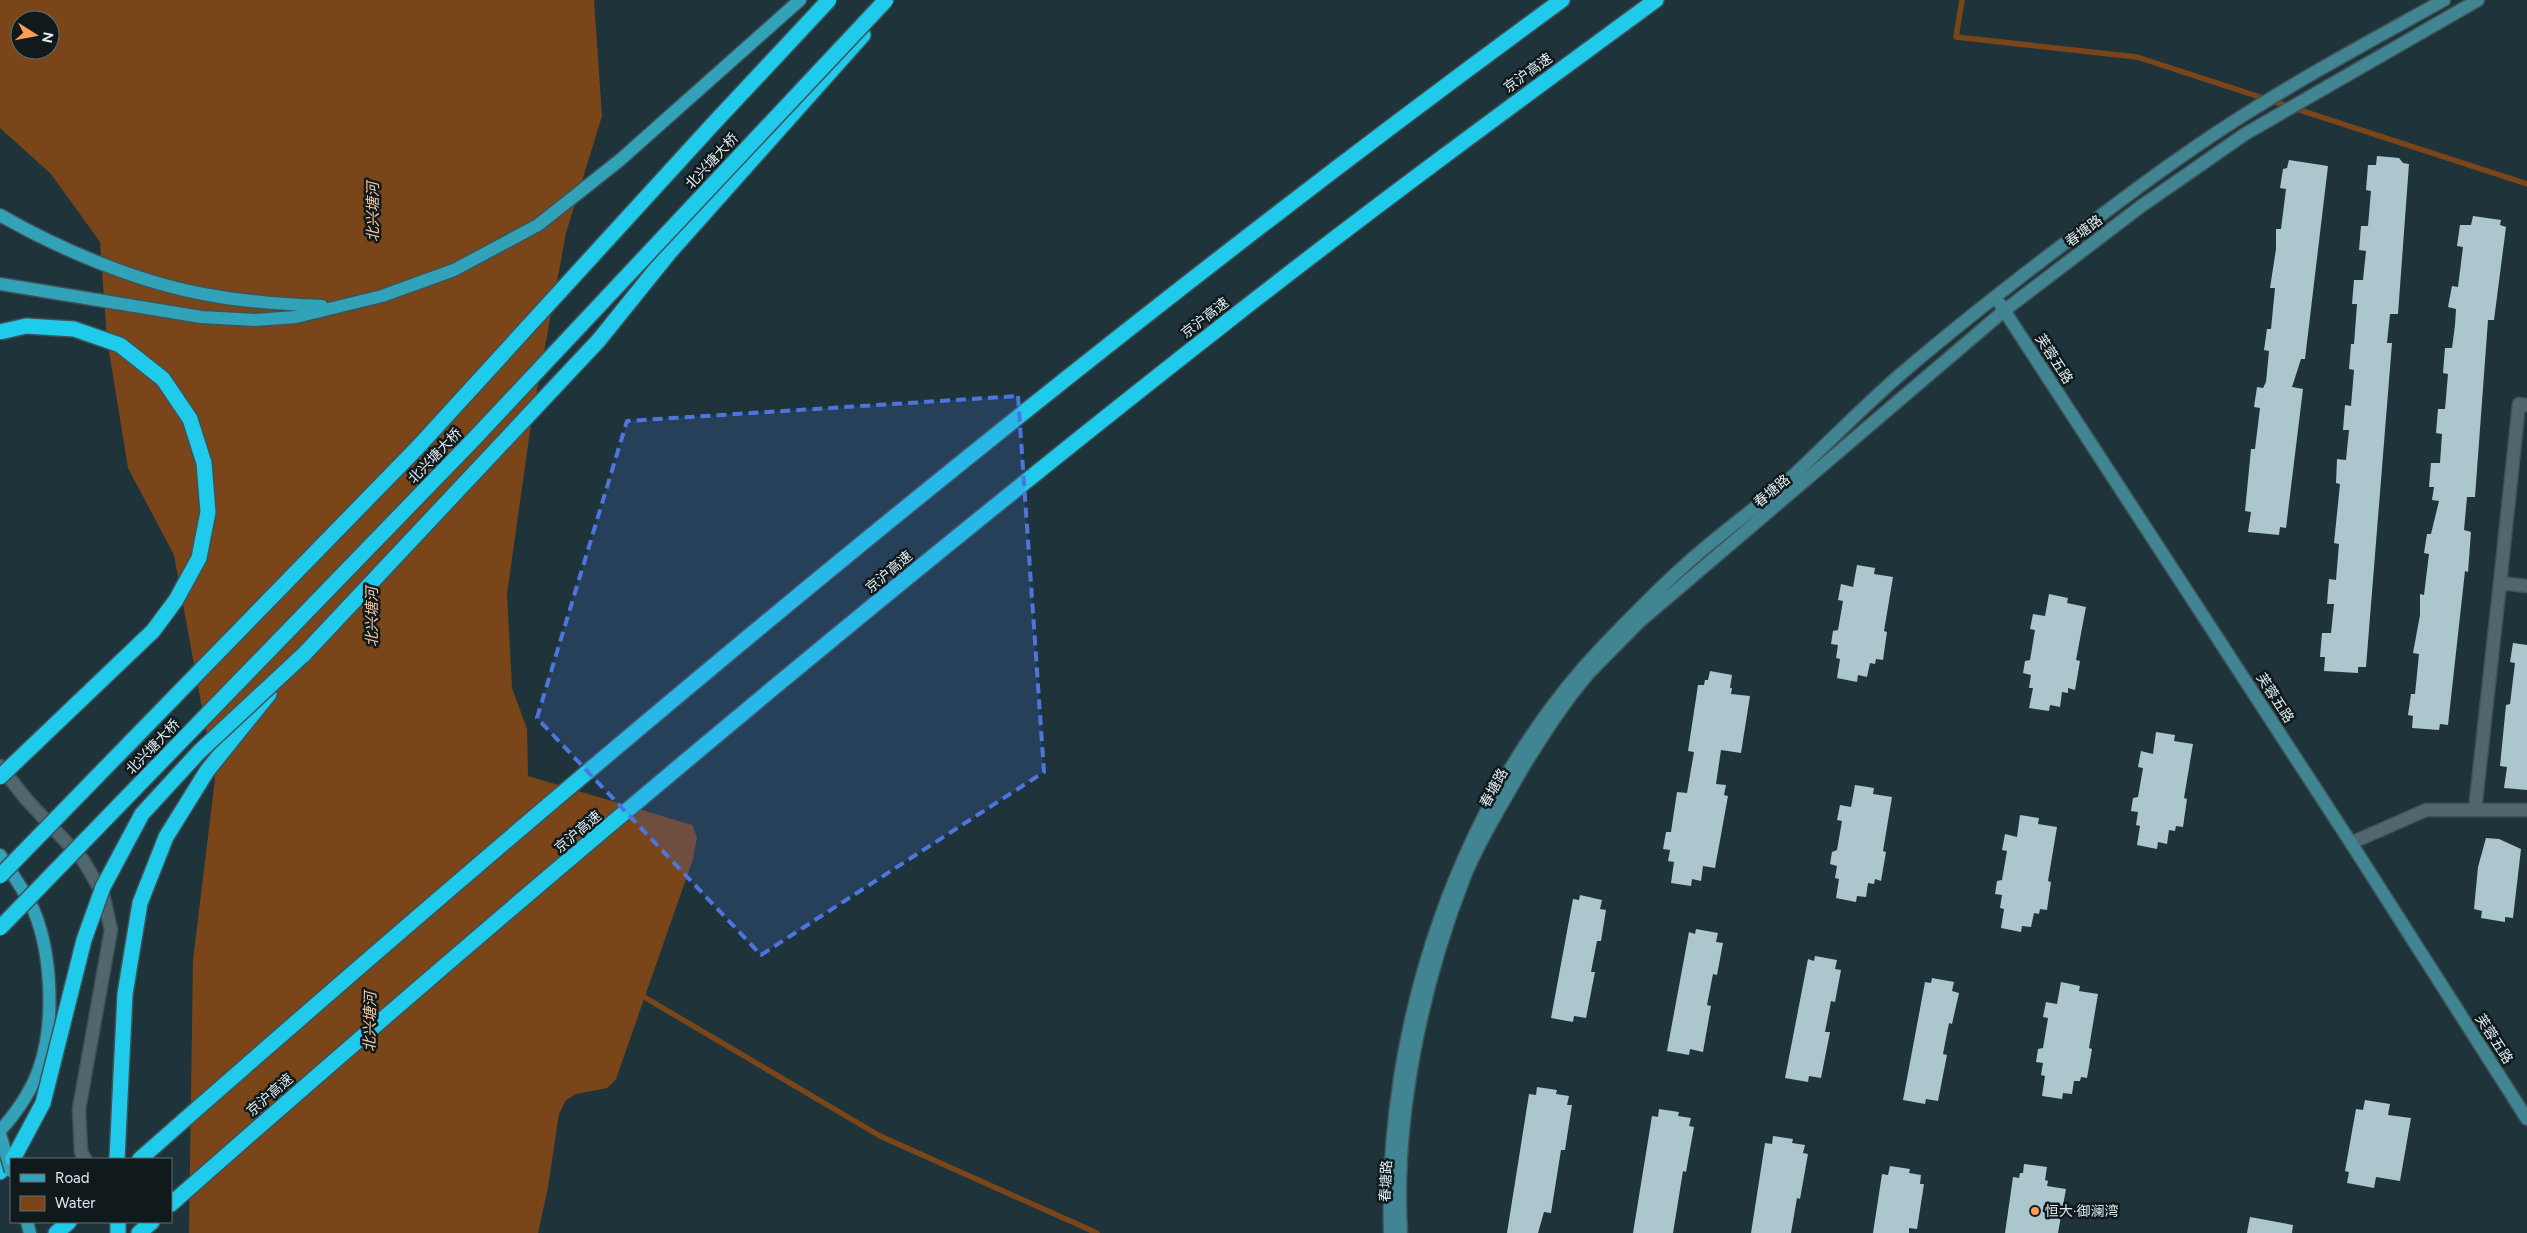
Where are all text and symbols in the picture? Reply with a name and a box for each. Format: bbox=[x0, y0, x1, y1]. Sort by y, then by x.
north arrow bbox=[10, 10, 60, 60]
text: N bbox=[38, 30, 57, 44]
street label: 京沪高速 bbox=[1500, 50, 1556, 96]
street label: 北兴塘大桥 bbox=[682, 130, 742, 192]
water label: 北兴塘河 bbox=[364, 179, 382, 242]
street label: 春塘路 bbox=[2062, 212, 2106, 250]
street label: 京沪高速 bbox=[1178, 294, 1232, 342]
street label: 芙蓉五路 bbox=[2032, 331, 2076, 387]
street label: 北兴塘大桥 bbox=[405, 425, 465, 487]
street label: 春塘路 bbox=[1750, 471, 1794, 511]
street label: 京沪高速 bbox=[862, 547, 916, 597]
water label: 北兴塘河 bbox=[363, 584, 381, 647]
street label: 芙蓉五路 bbox=[2253, 670, 2297, 726]
street label: 北兴塘大桥 bbox=[123, 716, 183, 778]
street label: 春塘路 bbox=[1476, 766, 1512, 810]
street label: 京沪高速 bbox=[551, 807, 605, 857]
water label: 北兴塘河 bbox=[360, 989, 380, 1052]
street label: 芙蓉五路 bbox=[2472, 1011, 2516, 1067]
street label: 京沪高速 bbox=[243, 1070, 297, 1120]
legend bbox=[10, 1158, 172, 1223]
street label: 春塘路 bbox=[1376, 1160, 1396, 1202]
text: Road bbox=[55, 1169, 90, 1187]
text: Water bbox=[55, 1194, 95, 1212]
place label: 恒大·御澜湾 bbox=[2045, 1203, 2119, 1220]
marker: 恒大·御澜湾 bbox=[2029, 1205, 2041, 1217]

